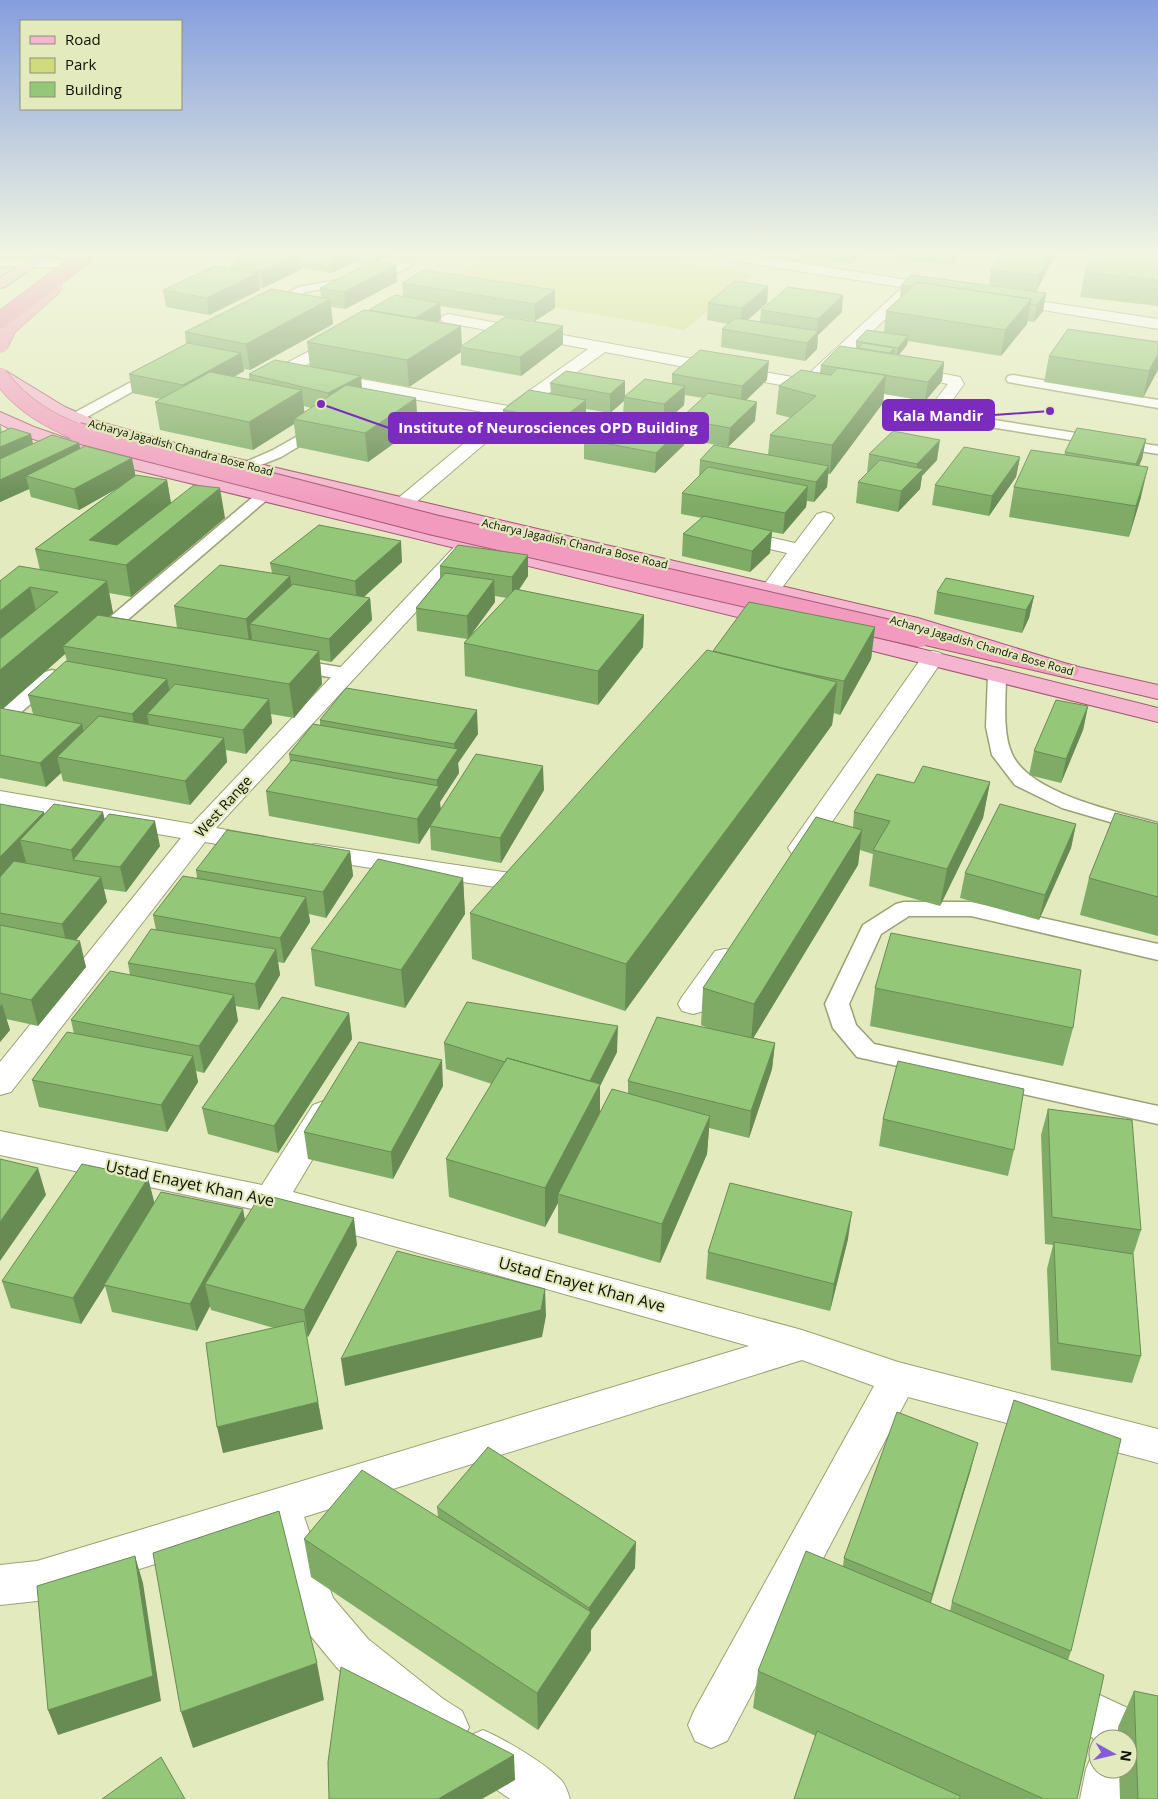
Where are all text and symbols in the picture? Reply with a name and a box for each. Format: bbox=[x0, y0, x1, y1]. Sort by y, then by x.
legend bbox=[20, 20, 182, 110]
text: Road bbox=[65, 29, 101, 49]
text: Park bbox=[65, 54, 96, 74]
text: Building bbox=[65, 79, 122, 99]
callout: Kala Mandir bbox=[883, 400, 994, 430]
text: Kala Mandir bbox=[893, 405, 983, 425]
callout: Institute of Neurosciences OPD Building bbox=[389, 413, 708, 443]
street label: Acharya Jagadish Chandra Bose Road bbox=[87, 415, 275, 479]
text: Institute of Neurosciences OPD Building bbox=[398, 417, 698, 437]
street label: Acharya Jagadish Chandra Bose Road bbox=[480, 514, 670, 572]
street label: Acharya Jagadish Chandra Bose Road bbox=[888, 612, 1076, 678]
street label: West Range bbox=[190, 771, 256, 841]
street label: Ustad Enayet Khan Ave bbox=[104, 1154, 276, 1212]
street label: Ustad Enayet Khan Ave bbox=[496, 1251, 668, 1317]
north arrow bbox=[1088, 1729, 1138, 1779]
text: N bbox=[1116, 1749, 1137, 1763]

